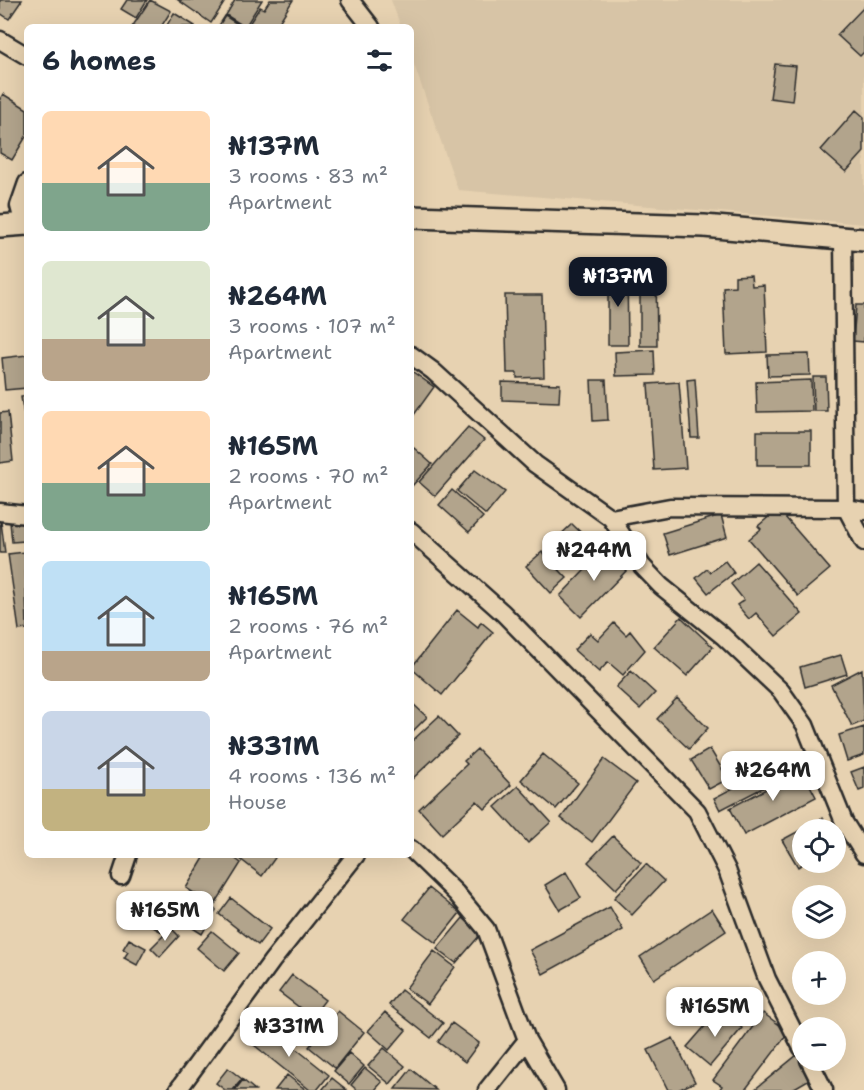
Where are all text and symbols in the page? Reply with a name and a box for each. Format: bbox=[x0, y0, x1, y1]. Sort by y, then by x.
text: 6 homes bbox=[42, 43, 156, 78]
icon: filters bbox=[363, 44, 396, 77]
text: ₦137M bbox=[228, 128, 319, 163]
icon: home bbox=[90, 135, 162, 207]
text: 3 rooms · 83 m² bbox=[228, 163, 388, 189]
text: Apartment bbox=[228, 189, 332, 215]
pin: ₦137M bbox=[576, 257, 660, 308]
text: ₦137M bbox=[583, 263, 653, 289]
text: ₦264M bbox=[228, 278, 327, 313]
icon: home bbox=[90, 285, 162, 357]
text: 3 rooms · 107 m² bbox=[228, 313, 396, 339]
text: Apartment bbox=[228, 339, 332, 365]
text: ₦165M bbox=[228, 428, 318, 463]
icon: home bbox=[90, 435, 162, 507]
text: 2 rooms · 70 m² bbox=[228, 463, 389, 489]
text: Apartment bbox=[228, 489, 332, 515]
pin: ₦244M bbox=[552, 531, 636, 582]
text: ₦244M bbox=[556, 537, 632, 563]
text: ₦165M bbox=[228, 578, 318, 613]
icon: home bbox=[90, 585, 162, 657]
text: 2 rooms · 76 m² bbox=[228, 613, 388, 639]
text: Apartment bbox=[228, 639, 332, 665]
text: ₦331M bbox=[228, 728, 319, 763]
icon: home bbox=[90, 735, 162, 807]
pin: ₦264M bbox=[731, 751, 815, 802]
text: ₦264M bbox=[735, 757, 811, 783]
text: 4 rooms · 136 m² bbox=[228, 763, 396, 789]
text: House bbox=[228, 789, 287, 815]
map controls bbox=[792, 819, 846, 1071]
button: locate bbox=[792, 819, 846, 873]
button: layers bbox=[792, 885, 846, 939]
pin: ₦165M bbox=[123, 891, 207, 942]
text: ₦165M bbox=[130, 897, 200, 923]
button: + bbox=[792, 951, 846, 1005]
pin: ₦165M bbox=[673, 987, 757, 1038]
text: ₦165M bbox=[680, 993, 750, 1019]
pin: ₦331M bbox=[247, 1007, 331, 1058]
text: ₦331M bbox=[254, 1013, 324, 1039]
button: − bbox=[792, 1017, 846, 1071]

